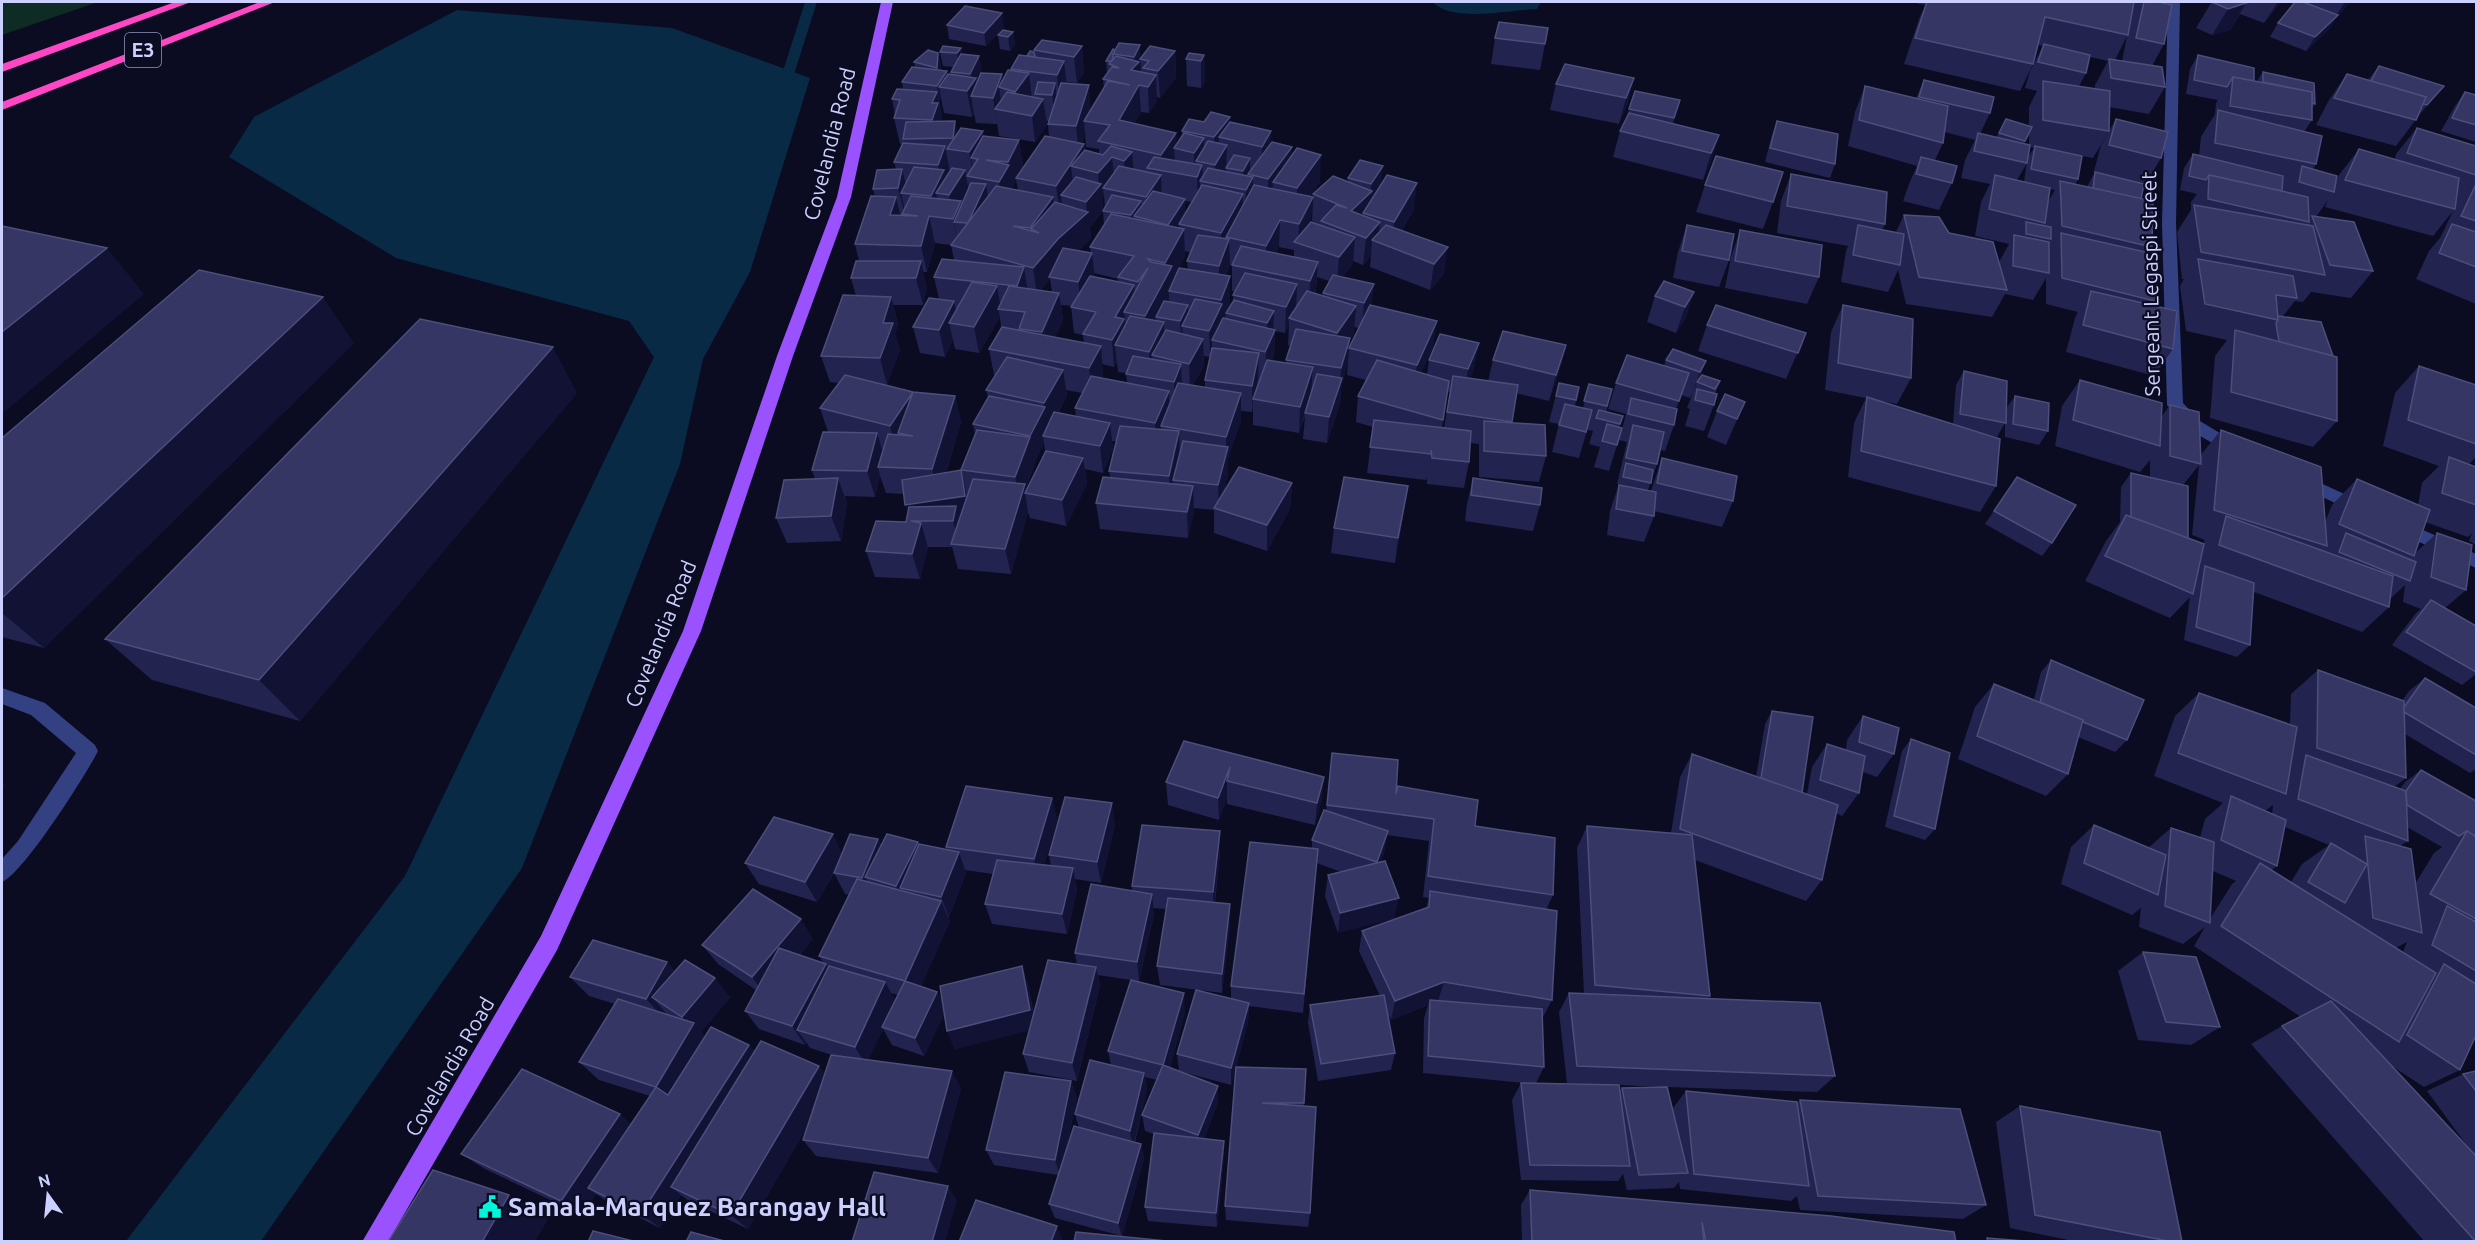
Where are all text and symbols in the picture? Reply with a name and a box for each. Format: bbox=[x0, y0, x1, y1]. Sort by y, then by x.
road number: E3 bbox=[125, 33, 161, 67]
street label: Covelandia Road bbox=[798, 65, 860, 223]
street label: Sergeant Legaspi Street bbox=[2136, 171, 2164, 397]
street label: Covelandia Road bbox=[620, 557, 701, 711]
street label: Covelandia Road bbox=[400, 993, 499, 1140]
north arrow bbox=[18, 1165, 78, 1225]
text: N bbox=[36, 1170, 52, 1191]
place label: Samala-Marquez Barangay Hall bbox=[508, 1192, 886, 1221]
public building icon: Samala-Marquez Barangay Hall bbox=[477, 1194, 503, 1220]

